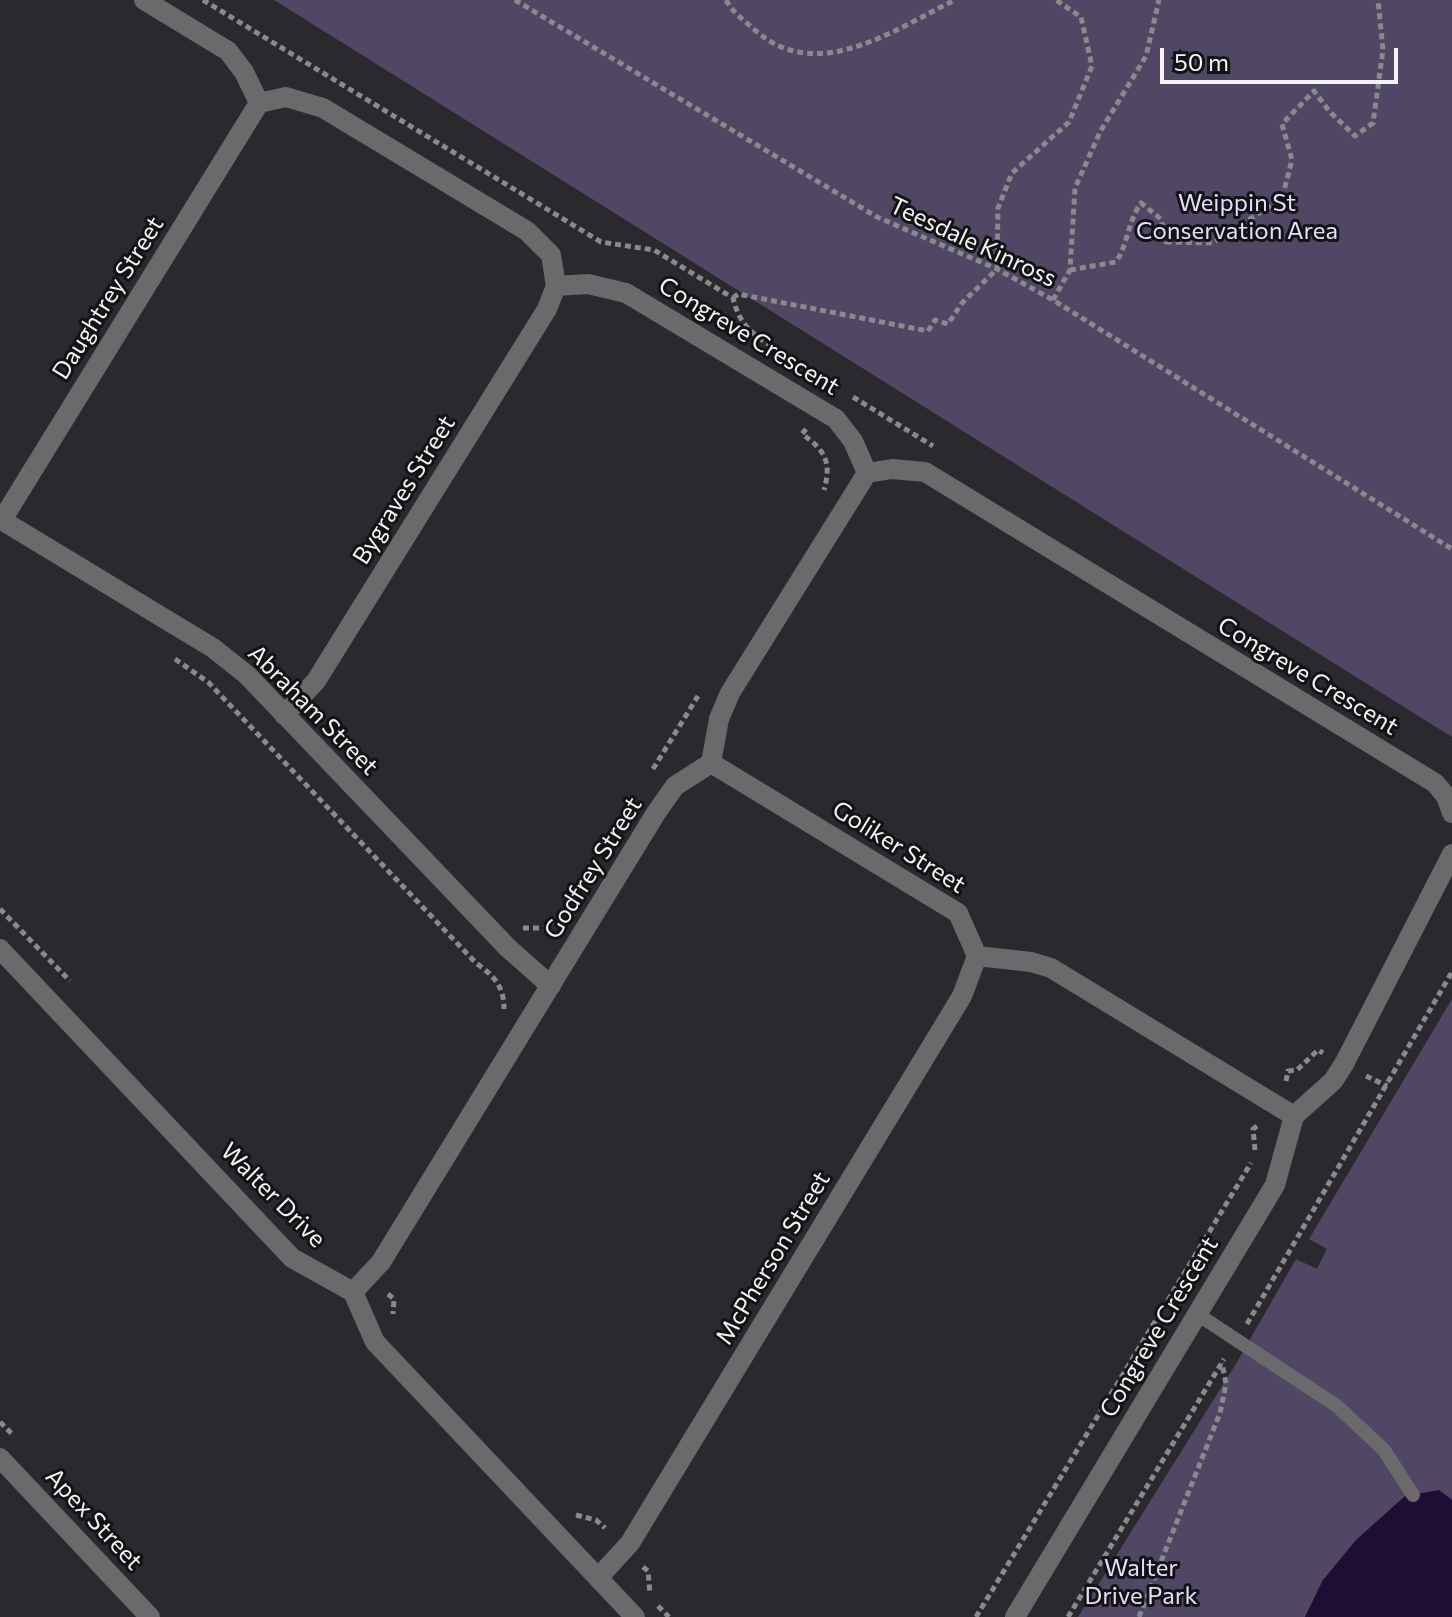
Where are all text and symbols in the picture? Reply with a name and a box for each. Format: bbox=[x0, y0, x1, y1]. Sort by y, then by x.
scale bar bbox=[1164, 32, 1402, 82]
text: 50 m bbox=[1174, 47, 1229, 76]
park label: Weippin St Conservation Area bbox=[1136, 189, 1338, 245]
street label: Teesdale Kinross bbox=[885, 191, 1061, 293]
street label: Daughtrey Street bbox=[46, 211, 170, 385]
street label: Congreve Crescent bbox=[653, 271, 845, 401]
street label: Bygraves Street bbox=[347, 410, 461, 570]
street label: Congreve Crescent bbox=[1212, 611, 1404, 741]
street label: Abraham Street bbox=[242, 639, 384, 781]
street label: Godfrey Street bbox=[538, 792, 648, 944]
street label: Goliker Street bbox=[827, 795, 971, 899]
street label: Walter Drive bbox=[215, 1137, 331, 1253]
street label: McPherson Street bbox=[710, 1166, 836, 1350]
street label: Congreve Crescent bbox=[1094, 1231, 1224, 1423]
street label: Apex Street bbox=[40, 1462, 148, 1576]
park label: Walter Drive Park bbox=[1085, 1554, 1197, 1610]

